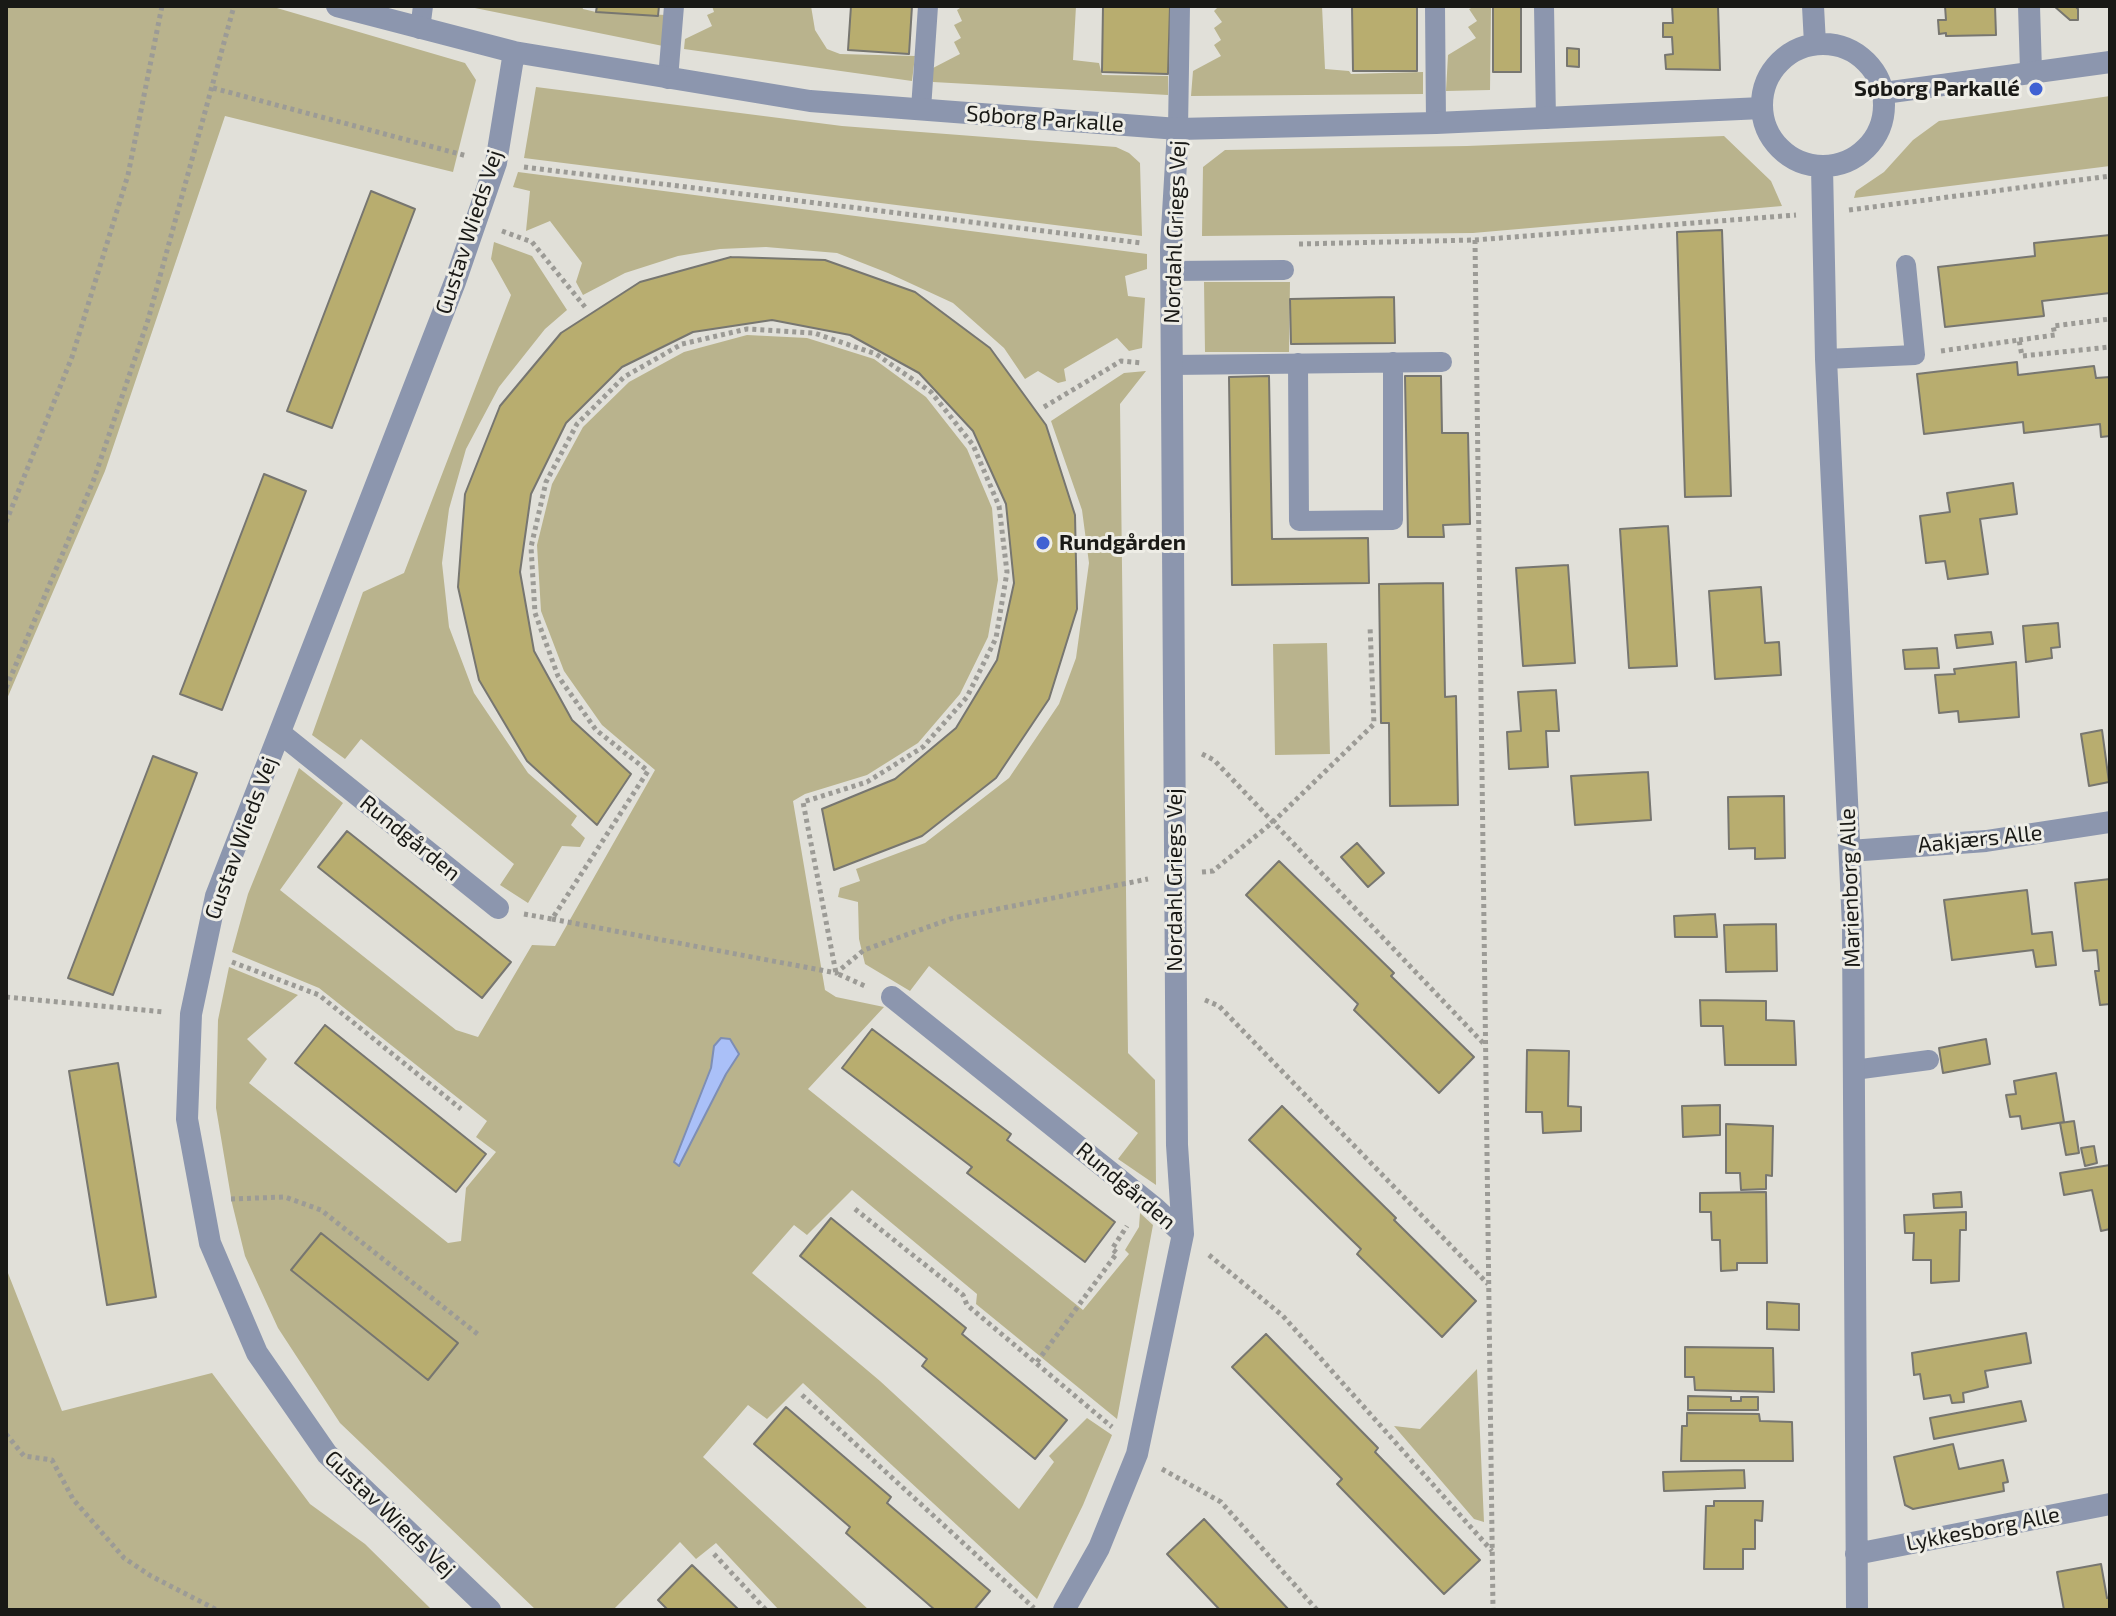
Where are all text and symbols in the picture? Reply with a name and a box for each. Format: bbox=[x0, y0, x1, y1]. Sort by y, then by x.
place label: Søborg Parkallé bbox=[1854, 76, 2020, 102]
marker: Søborg Parkallé bbox=[2027, 80, 2045, 98]
street label: Søborg Parkalle bbox=[965, 100, 1125, 138]
street label: Nordahl Griegs Vej bbox=[1159, 140, 1191, 324]
street label: Gustav Wieds Vej bbox=[430, 146, 508, 318]
place label: Rundgården bbox=[1059, 530, 1186, 556]
marker: Rundgården bbox=[1034, 534, 1052, 552]
street label: Gustav Wieds Vej bbox=[199, 753, 283, 923]
street label: Nordahl Griegs Vej bbox=[1162, 788, 1188, 972]
street label: Rundgården bbox=[354, 789, 466, 887]
street label: Marienborg Alle bbox=[1834, 808, 1866, 968]
street label: Aakjærs Alle bbox=[1916, 819, 2044, 859]
street label: Rundgården bbox=[1071, 1137, 1181, 1235]
street label: Gustav Wieds Vej bbox=[319, 1445, 461, 1583]
street label: Lykkesborg Alle bbox=[1904, 1501, 2062, 1557]

